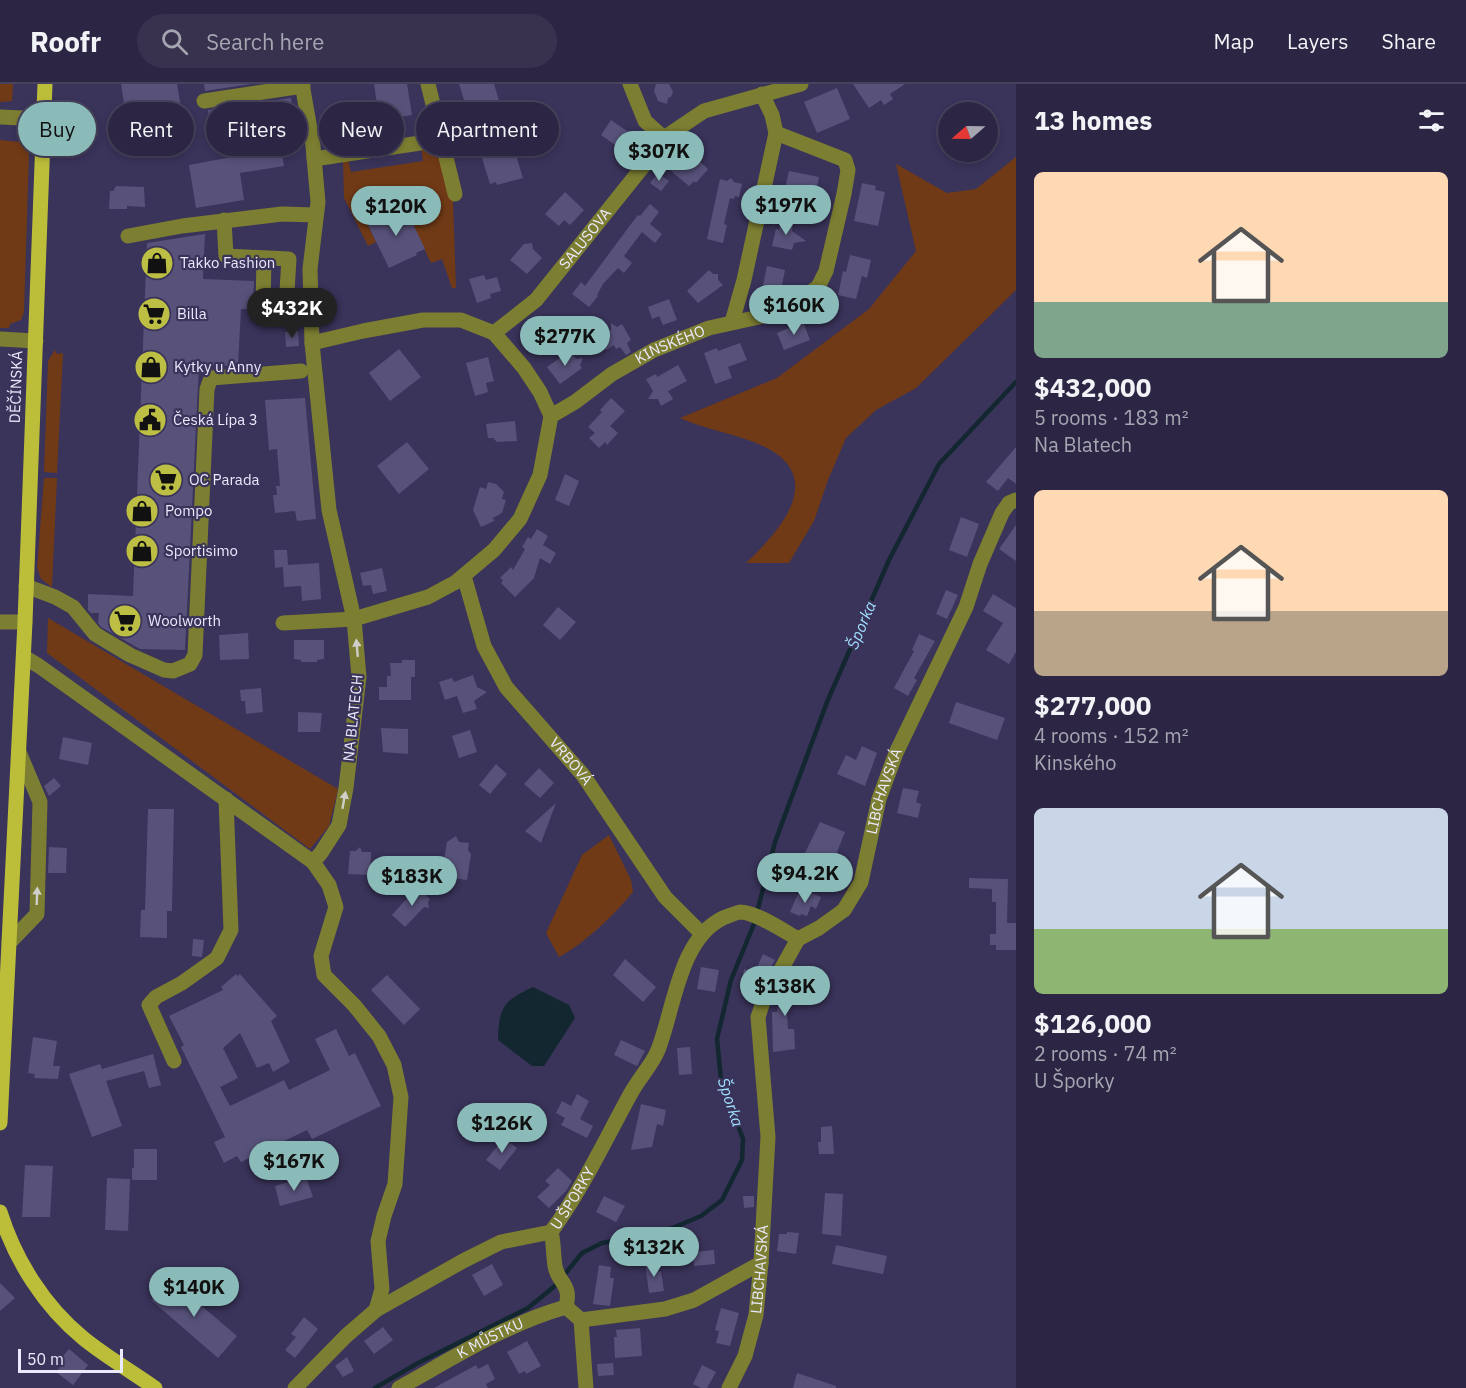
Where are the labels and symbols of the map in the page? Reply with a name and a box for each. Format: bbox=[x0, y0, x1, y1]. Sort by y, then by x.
north arrow bbox=[938, 102, 998, 162]
pin: $307K bbox=[617, 131, 701, 182]
pin: $197K bbox=[744, 185, 828, 236]
pin: $120K bbox=[354, 186, 438, 237]
street label: SALUSOVA bbox=[555, 204, 615, 273]
shop icon: Takko Fashion bbox=[139, 245, 175, 281]
place label: Takko Fashion bbox=[180, 253, 275, 272]
pin: $160K bbox=[752, 285, 836, 336]
pin: $432K bbox=[250, 288, 334, 339]
supermarket icon: Billa bbox=[136, 296, 172, 332]
place label: Billa bbox=[177, 304, 207, 323]
pin: $277K bbox=[523, 316, 607, 367]
street label: KINSKÉHO bbox=[631, 321, 708, 368]
shop icon: Kytky u Anny bbox=[133, 349, 169, 385]
street label: DĚČÍNSKÁ bbox=[5, 350, 26, 424]
place label: Kytky u Anny bbox=[174, 357, 262, 376]
public building icon: Česká Lípa 3 bbox=[132, 402, 168, 438]
place label: Česká Lípa 3 bbox=[173, 410, 258, 429]
supermarket icon: OC Parada bbox=[148, 462, 184, 498]
place label: OC Parada bbox=[189, 470, 260, 489]
shop icon: Pompo bbox=[124, 493, 160, 529]
place label: Pompo bbox=[165, 501, 212, 520]
shop icon: Sportisimo bbox=[124, 533, 160, 569]
place label: Sportisimo bbox=[165, 541, 238, 560]
water label: Šporka bbox=[841, 598, 880, 652]
supermarket icon: Woolworth bbox=[107, 603, 143, 639]
place label: Woolworth bbox=[148, 611, 221, 630]
one-way arrow bbox=[352, 638, 361, 657]
street label: NA BLATECH bbox=[338, 674, 367, 762]
street label: VRBOVÁ bbox=[545, 733, 597, 789]
street label: LIBCHAVSKÁ bbox=[862, 745, 906, 836]
one-way arrow bbox=[340, 791, 349, 810]
pin: $94.2K bbox=[756, 853, 854, 904]
pin: $183K bbox=[370, 856, 454, 907]
one-way arrow bbox=[33, 886, 42, 905]
pin: $138K bbox=[743, 966, 827, 1017]
water label: Šporka bbox=[714, 1075, 749, 1129]
pin: $126K bbox=[460, 1103, 544, 1154]
pin: $167K bbox=[252, 1141, 336, 1192]
street label: U ŠPORKY bbox=[546, 1163, 599, 1233]
street label: LIBCHAVSKÁ bbox=[746, 1224, 772, 1315]
pin: $132K bbox=[612, 1227, 696, 1278]
pin: $140K bbox=[152, 1267, 236, 1318]
street label: K MŮSTKU bbox=[453, 1313, 526, 1362]
scale bar bbox=[18, 1346, 123, 1374]

